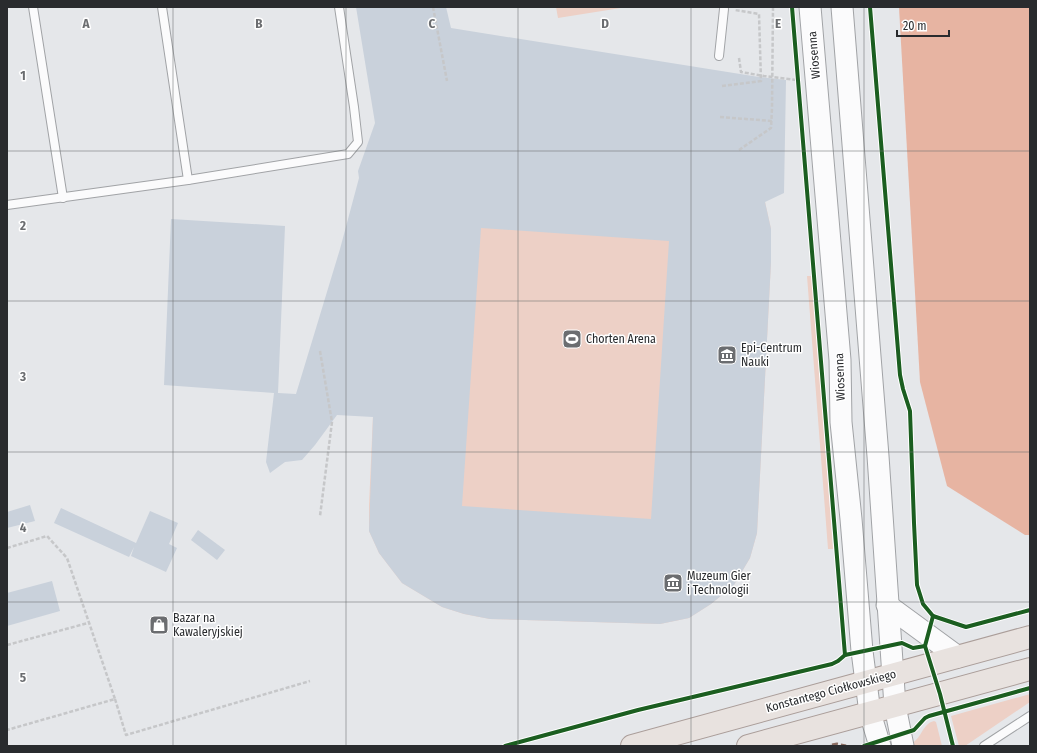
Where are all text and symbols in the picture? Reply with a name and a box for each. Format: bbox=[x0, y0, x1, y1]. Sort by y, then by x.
scale bar bbox=[897, 12, 949, 38]
text: A bbox=[81, 16, 90, 31]
text: B bbox=[255, 16, 263, 31]
text: C bbox=[429, 16, 436, 31]
text: D bbox=[601, 16, 609, 31]
text: E bbox=[775, 16, 781, 31]
text: 20 m bbox=[903, 19, 927, 33]
street label: Wiosenna bbox=[805, 30, 823, 79]
text: 1 bbox=[20, 68, 26, 83]
text: 2 bbox=[19, 218, 26, 233]
sports icon: Chorten Arena bbox=[561, 328, 583, 350]
place label: Chorten Arena bbox=[586, 332, 656, 346]
place label: Epi-Centrum Nauki bbox=[741, 341, 802, 369]
museum icon: Epi-Centrum Nauki bbox=[716, 344, 738, 366]
street label: Wiosenna bbox=[832, 353, 848, 401]
text: 3 bbox=[19, 369, 26, 384]
text: 4 bbox=[20, 520, 27, 535]
place label: Muzeum Gier i Technologii bbox=[687, 569, 752, 597]
museum icon: Muzeum Gier i Technologii bbox=[662, 572, 684, 594]
place label: Bazar na Kawaleryjskiej bbox=[173, 611, 243, 639]
shop icon: Bazar na Kawaleryjskiej bbox=[148, 614, 170, 636]
street label: Konstantego Ciołkowskiego bbox=[764, 667, 898, 715]
text: 5 bbox=[20, 670, 26, 685]

